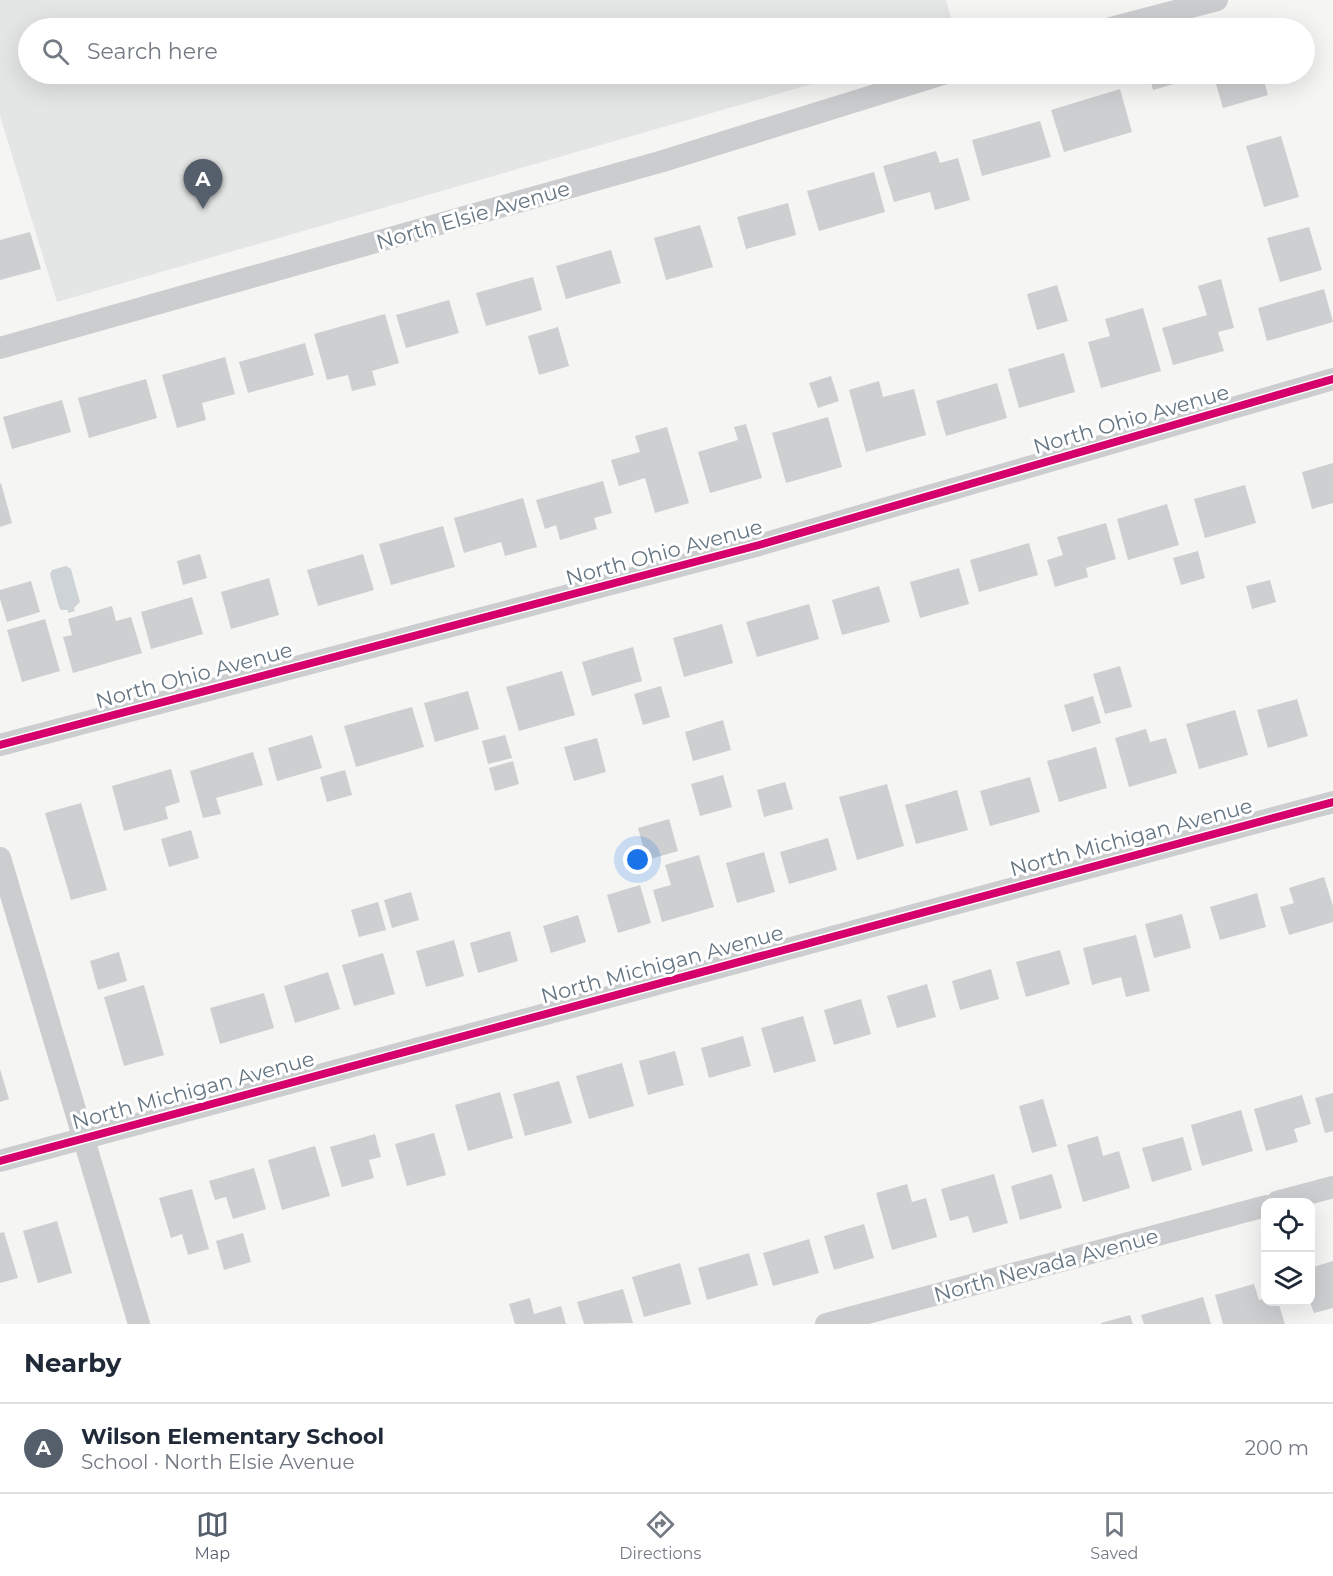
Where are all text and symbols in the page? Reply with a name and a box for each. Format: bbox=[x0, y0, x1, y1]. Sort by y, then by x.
search box bbox=[18, 18, 1315, 84]
icon: search bbox=[39, 35, 72, 68]
text: Search here bbox=[87, 38, 218, 65]
pin: A bbox=[184, 160, 222, 209]
street label: North Elsie Avenue bbox=[373, 175, 573, 255]
street label: North Ohio Avenue bbox=[1030, 379, 1232, 459]
street label: North Ohio Avenue bbox=[563, 514, 765, 590]
street label: North Ohio Avenue bbox=[93, 637, 295, 713]
street label: North Michigan Avenue bbox=[1007, 793, 1255, 881]
your location bbox=[623, 845, 652, 874]
street label: North Michigan Avenue bbox=[538, 920, 786, 1008]
street label: North Michigan Avenue bbox=[69, 1046, 317, 1134]
map controls bbox=[1261, 1198, 1315, 1306]
button: locate bbox=[1261, 1198, 1315, 1252]
street label: North Nevada Avenue bbox=[931, 1223, 1161, 1307]
button: layers bbox=[1261, 1252, 1315, 1306]
text: Nearby bbox=[24, 1347, 121, 1379]
text: Wilson Elementary School bbox=[81, 1423, 384, 1450]
text: A bbox=[36, 1436, 51, 1460]
text: 200 m bbox=[1245, 1436, 1309, 1460]
text: School · North Elsie Avenue bbox=[81, 1450, 355, 1474]
tab: Map bbox=[195, 1508, 230, 1563]
tab: Directions bbox=[619, 1508, 701, 1563]
tab: Saved bbox=[1090, 1508, 1138, 1563]

